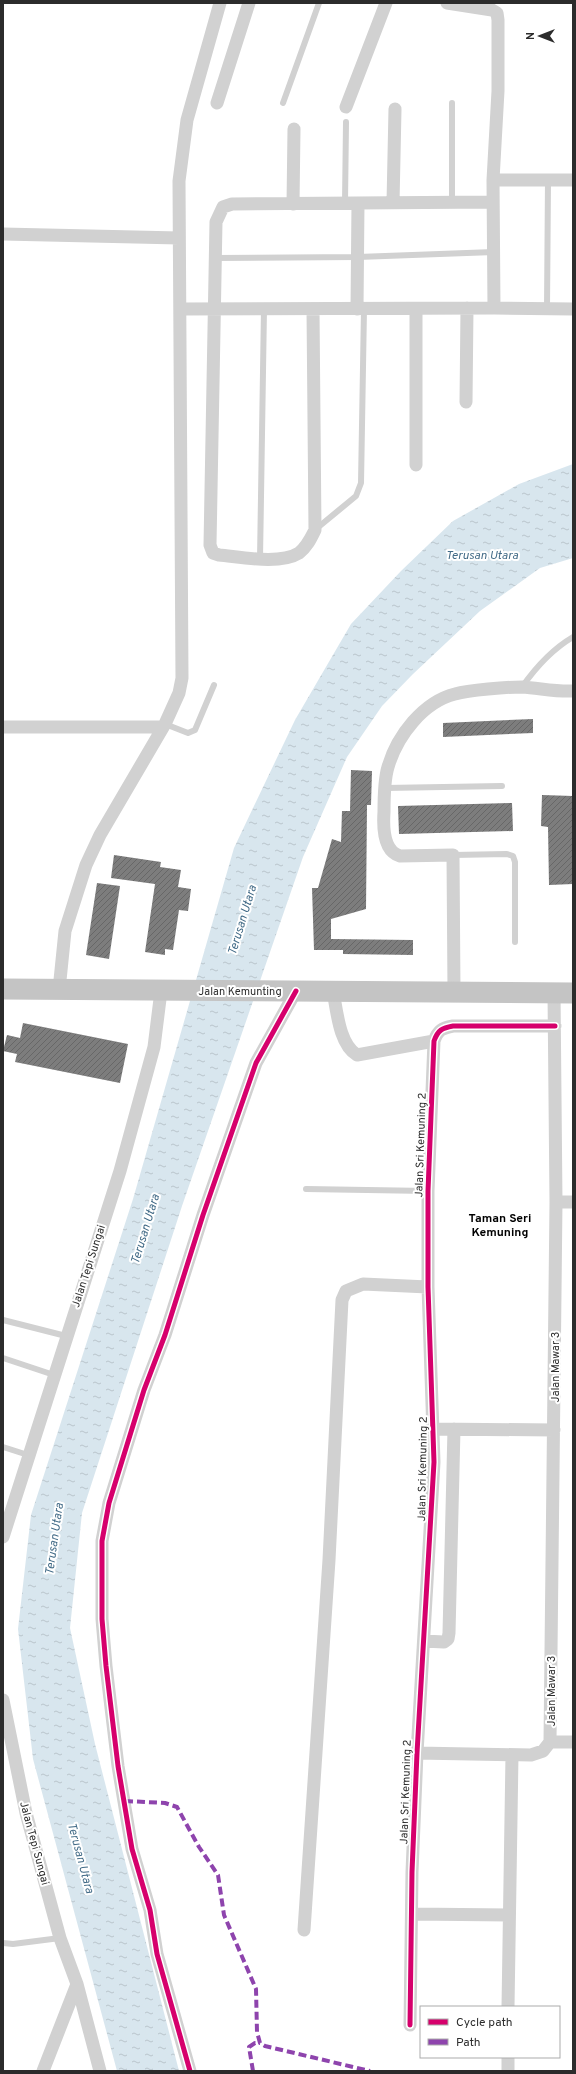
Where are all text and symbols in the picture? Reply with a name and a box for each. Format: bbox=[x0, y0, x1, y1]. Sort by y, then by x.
north arrow bbox=[520, 16, 560, 56]
text: N bbox=[524, 32, 538, 40]
water label: Terusan Utara bbox=[446, 548, 519, 564]
water label: Terusan Utara bbox=[225, 883, 261, 957]
street label: Jalan Kemunting bbox=[198, 985, 282, 999]
street label: Jalan Sri Kemuning 2 bbox=[412, 1092, 430, 1198]
water label: Terusan Utara bbox=[128, 1192, 164, 1266]
district label: Taman Seri Kemuning bbox=[469, 1211, 531, 1241]
street label: Jalan Tepi Sungai bbox=[69, 1223, 109, 1309]
street label: Jalan Mawar 3 bbox=[549, 1332, 563, 1402]
street label: Jalan Sri Kemuning 2 bbox=[415, 1416, 431, 1522]
water label: Terusan Utara bbox=[42, 1501, 68, 1576]
street label: Jalan Mawar 3 bbox=[545, 1656, 559, 1726]
street label: Jalan Sri Kemuning 2 bbox=[397, 1739, 415, 1845]
street label: Jalan Tepi Sungai bbox=[16, 1800, 52, 1887]
water label: Terusan Utara bbox=[63, 1821, 97, 1896]
legend bbox=[420, 2006, 560, 2058]
text: Cycle path bbox=[456, 2015, 513, 2031]
text: Path bbox=[456, 2035, 481, 2051]

